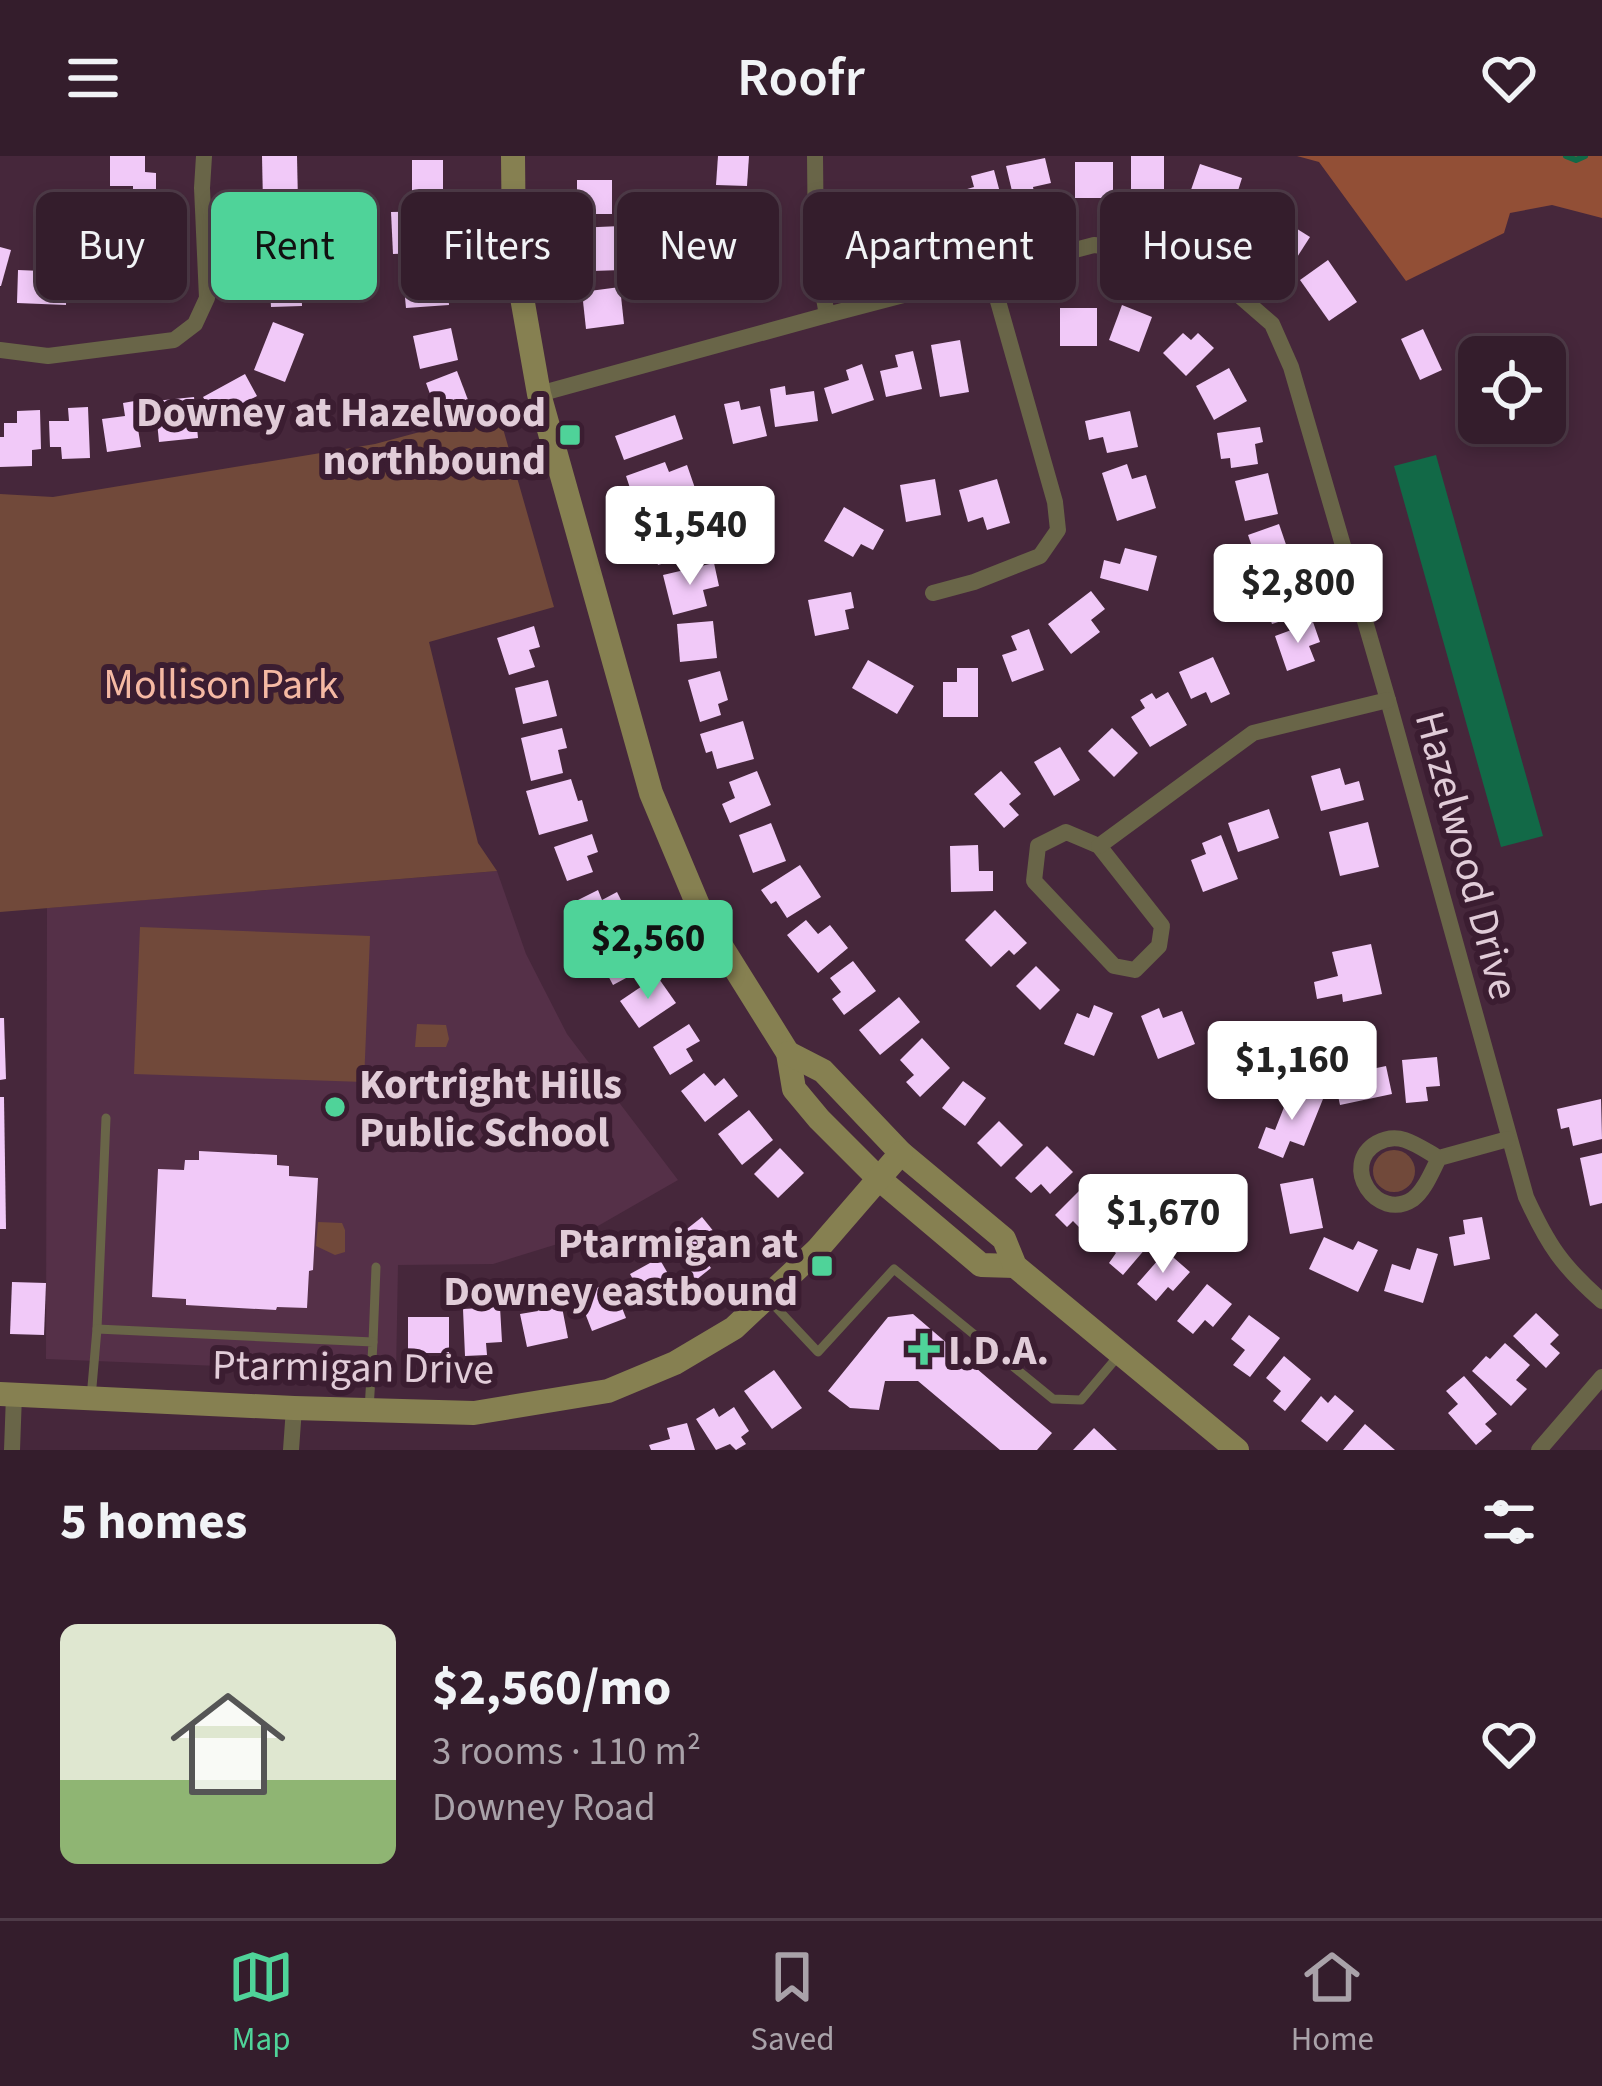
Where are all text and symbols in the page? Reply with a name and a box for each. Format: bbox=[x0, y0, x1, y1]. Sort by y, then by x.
text: Roofr bbox=[737, 40, 865, 117]
icon: menu bbox=[60, 45, 126, 111]
icon: heart bbox=[1476, 45, 1542, 111]
chip: Buy bbox=[36, 192, 187, 300]
chip: Rent bbox=[211, 192, 377, 300]
chip: Filters bbox=[401, 192, 593, 300]
chip: New bbox=[617, 192, 779, 300]
chip: Apartment bbox=[803, 192, 1076, 300]
chip: House bbox=[1100, 192, 1295, 300]
map controls bbox=[1458, 336, 1566, 444]
button: locate bbox=[1458, 336, 1566, 444]
place label: Downey at Hazelwood northbound bbox=[136, 383, 546, 491]
marker: Downey at Hazelwood northbound bbox=[557, 422, 583, 448]
pin: $1,540 bbox=[592, 486, 788, 588]
text: $1,540 bbox=[633, 497, 747, 553]
pin: $2,800 bbox=[1200, 544, 1396, 646]
text: $2,800 bbox=[1241, 555, 1355, 611]
park label: Mollison Park bbox=[103, 655, 339, 715]
street label: Hazelwood Drive bbox=[1399, 705, 1533, 1006]
pin: $2,560 bbox=[550, 900, 746, 1002]
text: $2,560 bbox=[591, 911, 705, 967]
pin: $1,160 bbox=[1194, 1021, 1390, 1123]
text: $1,160 bbox=[1235, 1032, 1349, 1088]
place label: Kortright Hills Public School bbox=[359, 1055, 622, 1163]
marker: Kortright Hills Public School bbox=[322, 1094, 348, 1120]
pin: $1,670 bbox=[1065, 1174, 1261, 1276]
text: $1,670 bbox=[1106, 1185, 1220, 1241]
place label: Ptarmigan at Downey eastbound bbox=[443, 1214, 798, 1322]
marker: Ptarmigan at Downey eastbound bbox=[809, 1253, 835, 1279]
place label: I.D.A. bbox=[948, 1321, 1049, 1381]
street label: Ptarmigan Drive bbox=[211, 1336, 494, 1400]
marker: I.D.A. bbox=[911, 1336, 937, 1362]
text: 5 homes bbox=[60, 1486, 247, 1558]
icon: filters bbox=[1476, 1489, 1542, 1555]
text: $2,560/mo bbox=[432, 1652, 671, 1724]
icon: home bbox=[156, 1672, 300, 1816]
icon: heart bbox=[1476, 1711, 1542, 1777]
text: 3 rooms · 110 m² bbox=[432, 1724, 701, 1780]
text: Downey Road bbox=[432, 1780, 656, 1836]
tab: Map bbox=[228, 1944, 294, 2063]
tab: Saved bbox=[750, 1944, 835, 2063]
tab: Home bbox=[1291, 1944, 1374, 2063]

